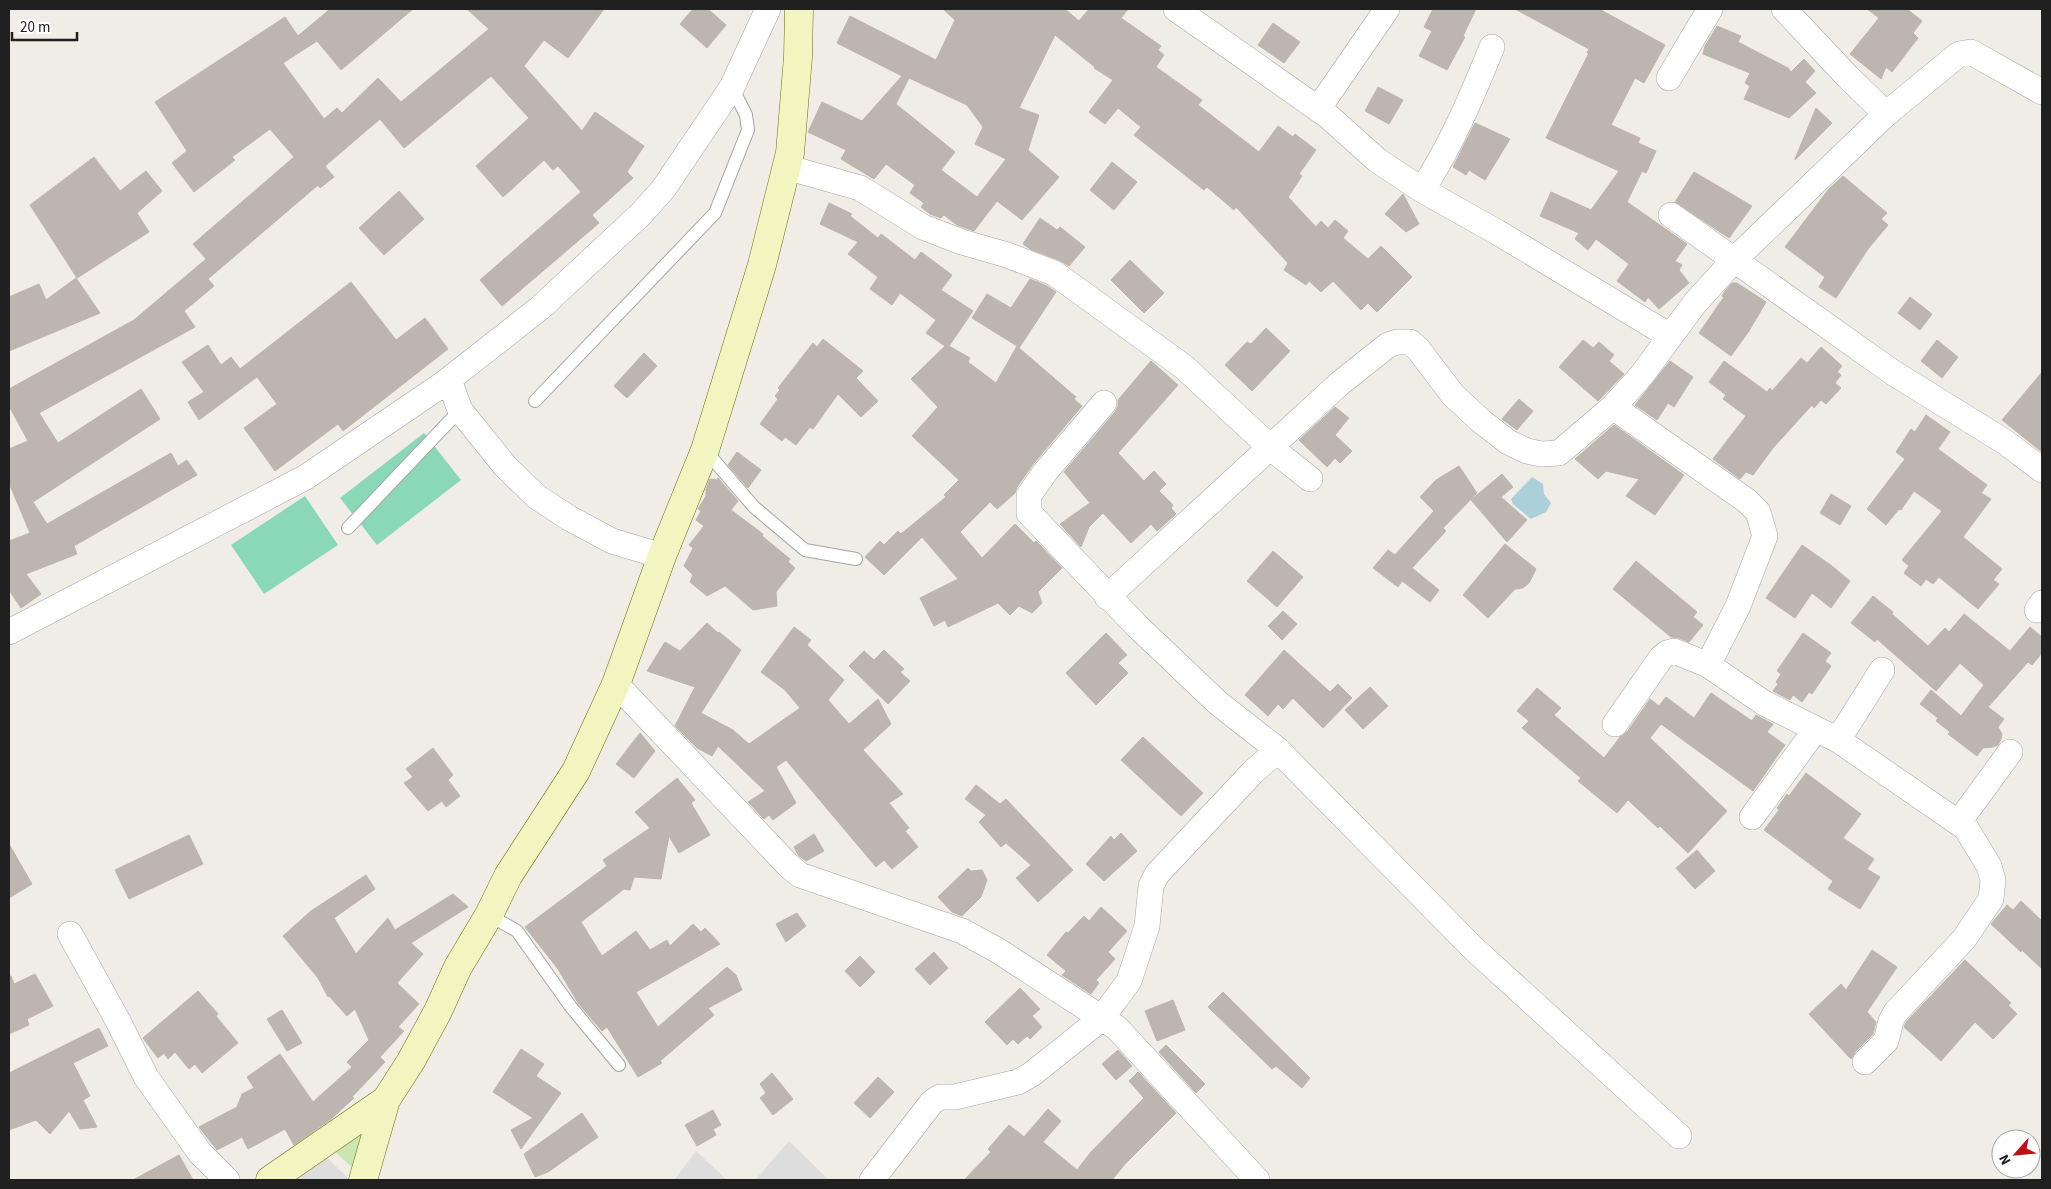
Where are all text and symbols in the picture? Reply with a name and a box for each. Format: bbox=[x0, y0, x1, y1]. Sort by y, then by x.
scale bar bbox=[12, 10, 78, 42]
text: 20 m bbox=[20, 17, 50, 38]
north arrow bbox=[1991, 1129, 2041, 1179]
text: N bbox=[1994, 1151, 2016, 1168]

